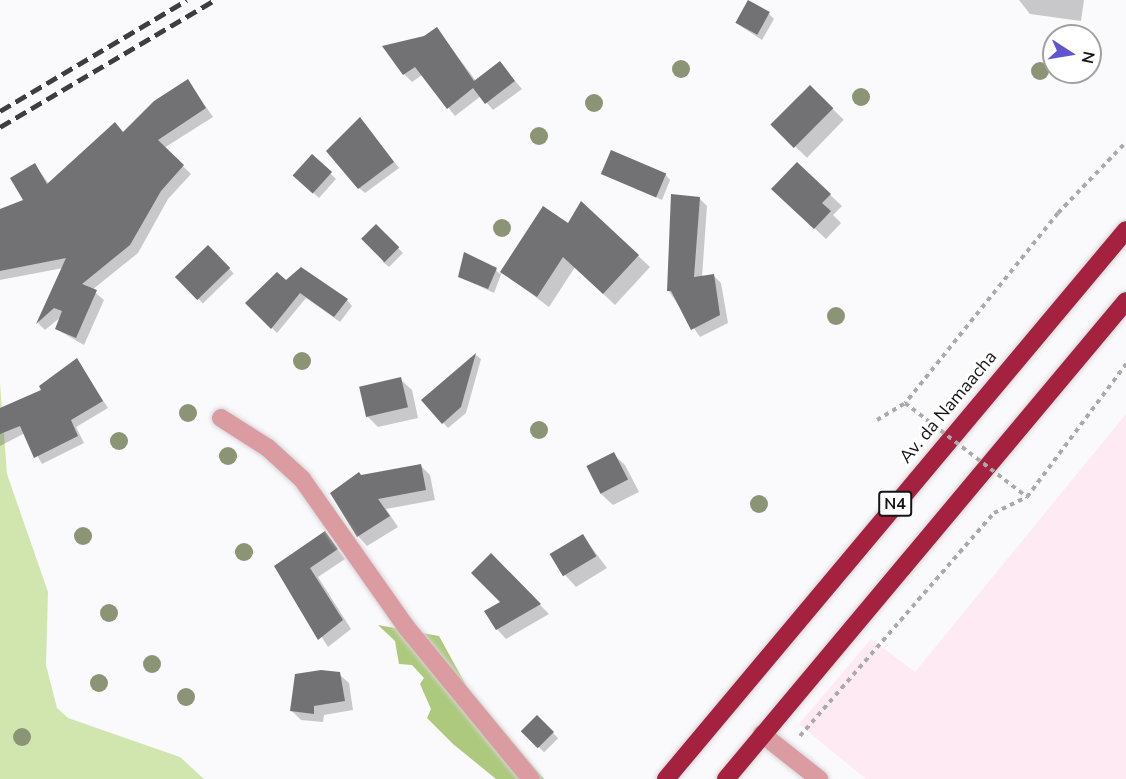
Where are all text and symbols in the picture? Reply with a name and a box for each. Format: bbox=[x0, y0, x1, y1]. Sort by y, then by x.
north arrow bbox=[1042, 24, 1102, 84]
text: N bbox=[1076, 49, 1100, 65]
street label: Av. da Namaacha bbox=[895, 346, 1001, 468]
road number: N4 bbox=[877, 491, 913, 517]

